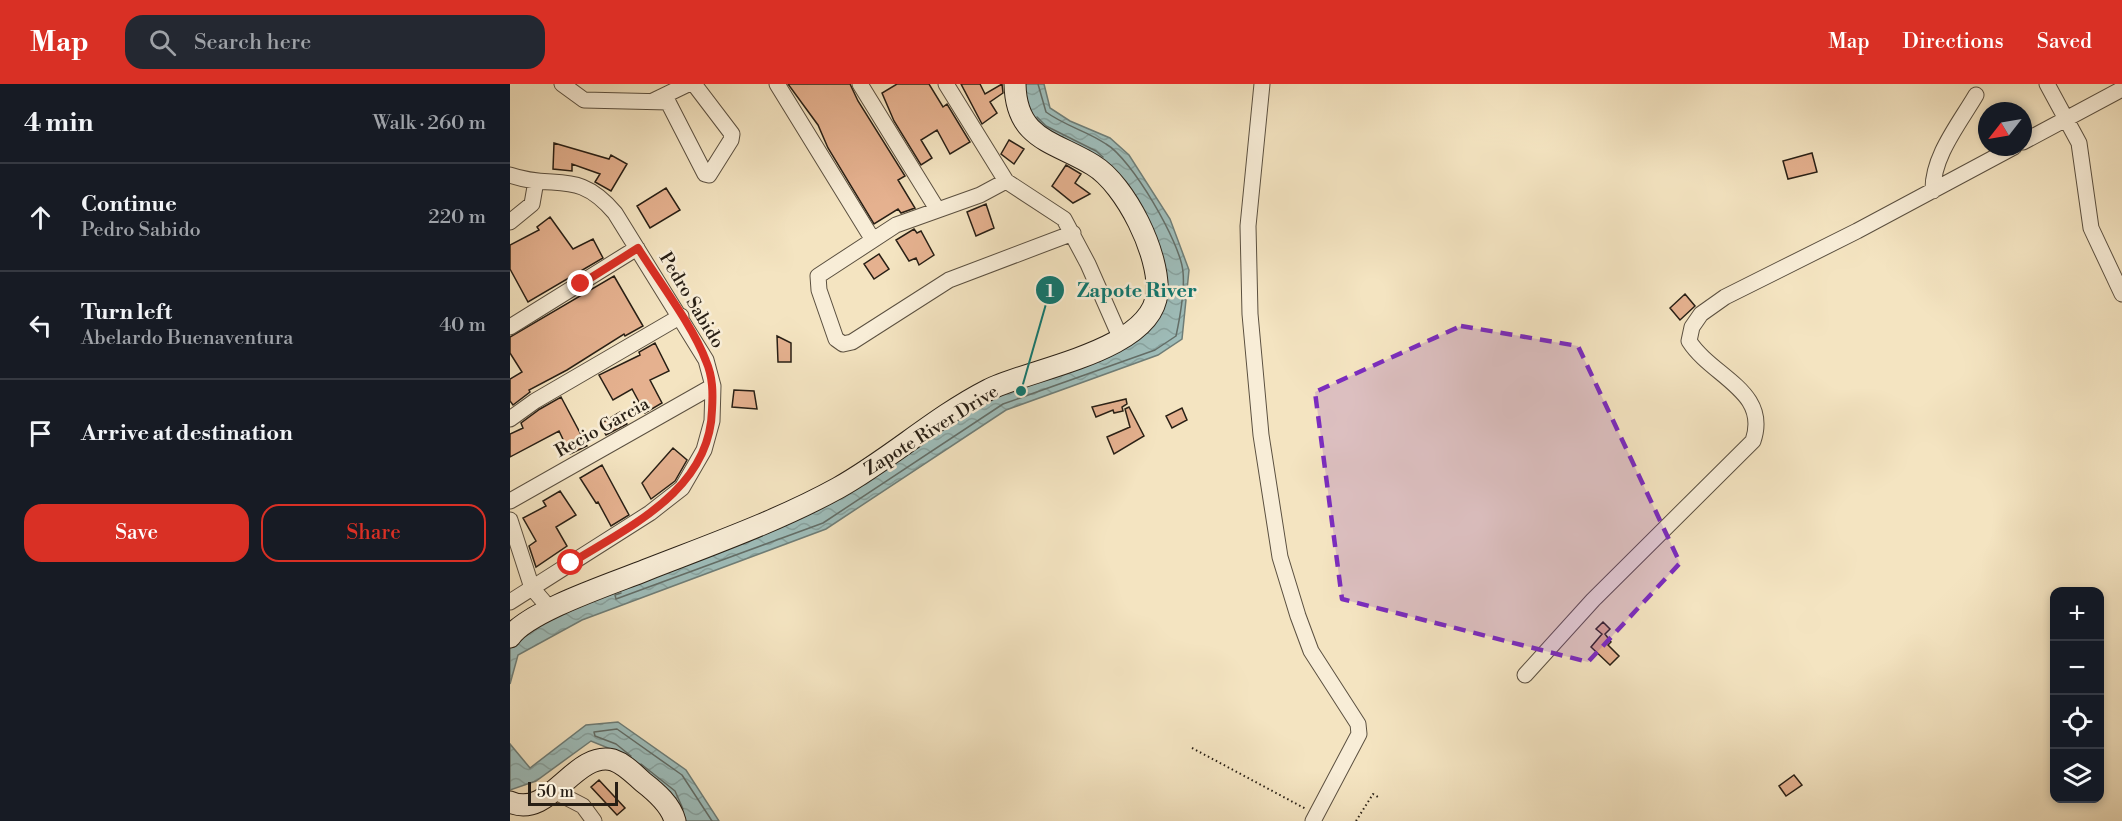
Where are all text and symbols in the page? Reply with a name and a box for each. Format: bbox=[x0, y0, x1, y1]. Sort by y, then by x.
search box bbox=[125, 15, 545, 69]
text: Map bbox=[30, 25, 89, 60]
icon: search bbox=[146, 26, 179, 59]
text: Search here bbox=[194, 29, 311, 56]
text: Map bbox=[1828, 29, 1870, 55]
text: Directions bbox=[1903, 29, 2004, 55]
text: Saved bbox=[2037, 29, 2092, 55]
north arrow bbox=[1978, 102, 2032, 156]
text: 4 min bbox=[24, 107, 94, 139]
text: Walk · 260 m bbox=[373, 111, 486, 136]
text: Continue bbox=[81, 191, 177, 218]
icon: ahead bbox=[24, 201, 57, 234]
text: 220 m bbox=[428, 205, 486, 230]
text: Pedro Sabido bbox=[81, 218, 201, 243]
street label: Pedro Sabido bbox=[654, 248, 729, 352]
route end bbox=[567, 270, 593, 296]
callout: Zapote River bbox=[1035, 271, 1209, 309]
text: Zapote River bbox=[1077, 279, 1197, 304]
text: 1 bbox=[1046, 280, 1055, 303]
text: Turn left bbox=[81, 299, 172, 326]
icon: left bbox=[24, 309, 57, 342]
text: 40 m bbox=[439, 313, 486, 338]
text: Abelardo Buenaventura bbox=[81, 326, 293, 351]
street label: Zapote River Drive bbox=[860, 380, 1003, 481]
street label: Recio Garcia bbox=[551, 392, 654, 463]
icon: arrive bbox=[24, 417, 57, 450]
text: Arrive at destination bbox=[81, 420, 293, 447]
button: Save bbox=[24, 504, 249, 562]
button: Share bbox=[261, 504, 486, 562]
route start bbox=[557, 549, 583, 575]
map controls bbox=[2050, 587, 2104, 803]
button: + bbox=[2050, 587, 2104, 641]
button: − bbox=[2050, 641, 2104, 695]
button: locate bbox=[2050, 695, 2104, 749]
button: layers bbox=[2050, 749, 2104, 803]
scale bar bbox=[528, 779, 618, 806]
text: 50 m bbox=[537, 782, 574, 802]

